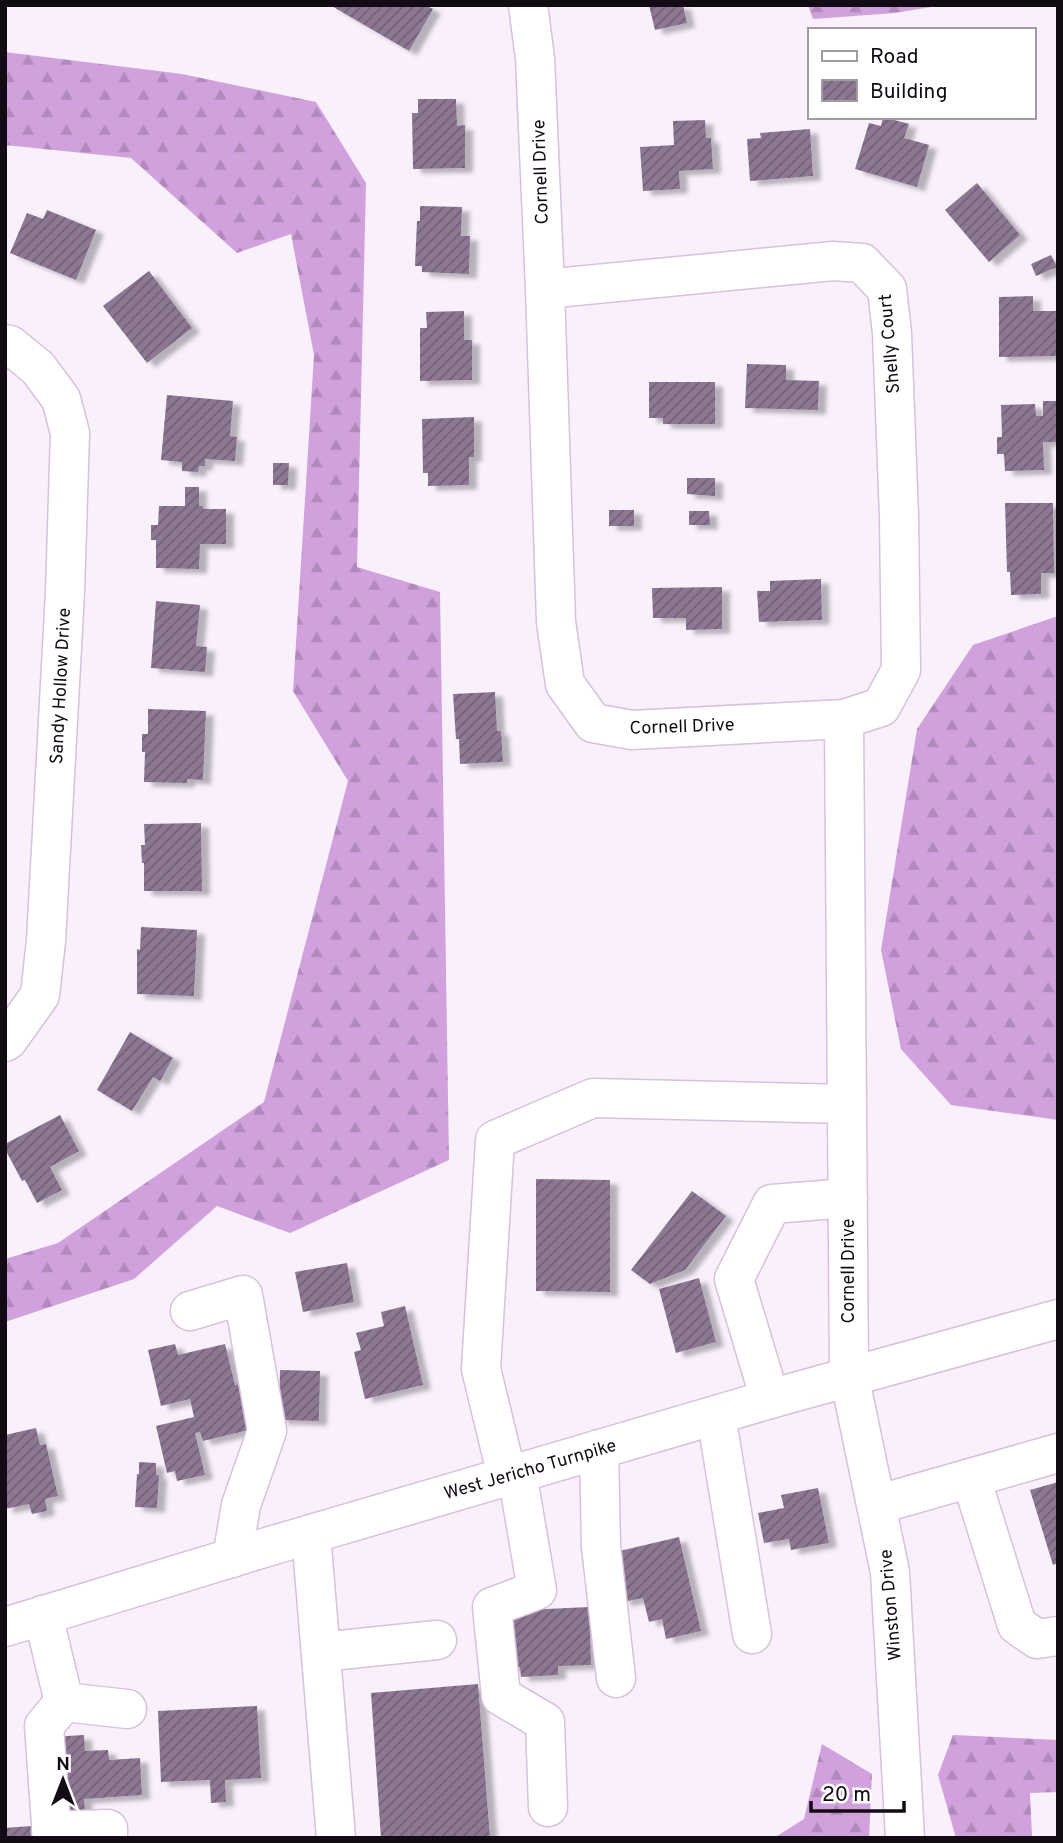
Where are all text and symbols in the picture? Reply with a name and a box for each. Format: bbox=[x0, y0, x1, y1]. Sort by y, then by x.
legend bbox=[808, 28, 1035, 119]
text: Road bbox=[870, 44, 919, 71]
text: Building bbox=[870, 79, 948, 106]
street label: Cornell Drive bbox=[528, 119, 555, 225]
street label: Shelly Court bbox=[875, 293, 906, 395]
street label: Sandy Hollow Drive bbox=[46, 607, 77, 765]
street label: Cornell Drive bbox=[629, 714, 735, 741]
street label: Cornell Drive bbox=[838, 1219, 861, 1324]
street label: West Jericho Turnpike bbox=[441, 1435, 619, 1506]
street label: Winston Drive bbox=[875, 1548, 908, 1662]
north arrow bbox=[28, 1745, 98, 1815]
text: N bbox=[56, 1753, 70, 1777]
scale bar bbox=[811, 1770, 904, 1814]
text: 20 m bbox=[822, 1782, 871, 1809]

